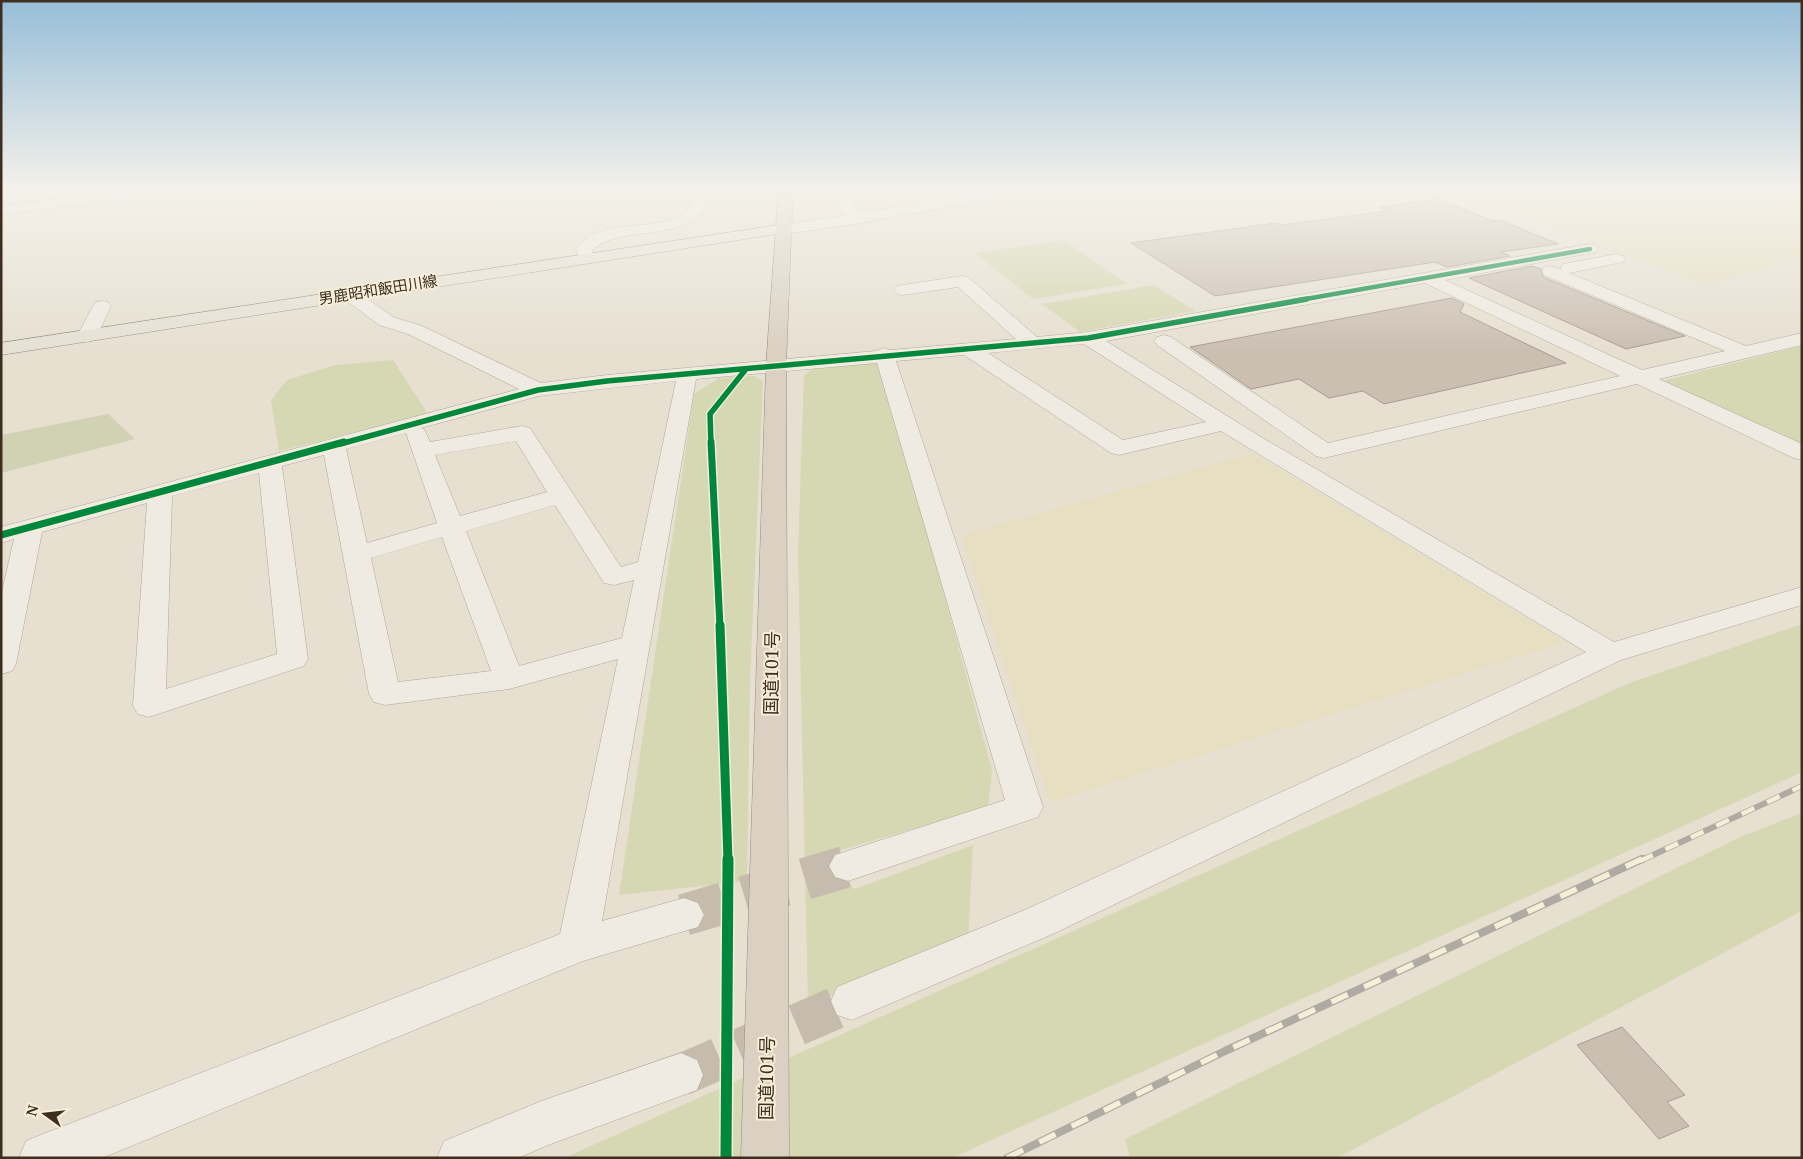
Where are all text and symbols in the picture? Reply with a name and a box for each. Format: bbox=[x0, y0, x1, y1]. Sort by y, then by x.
street label: 男鹿昭和飯田川線 bbox=[317, 270, 439, 308]
street label: 国道101号 bbox=[758, 631, 784, 715]
street label: 国道101号 bbox=[753, 1036, 779, 1120]
north arrow bbox=[20, 1089, 70, 1139]
text: N bbox=[21, 1103, 43, 1118]

